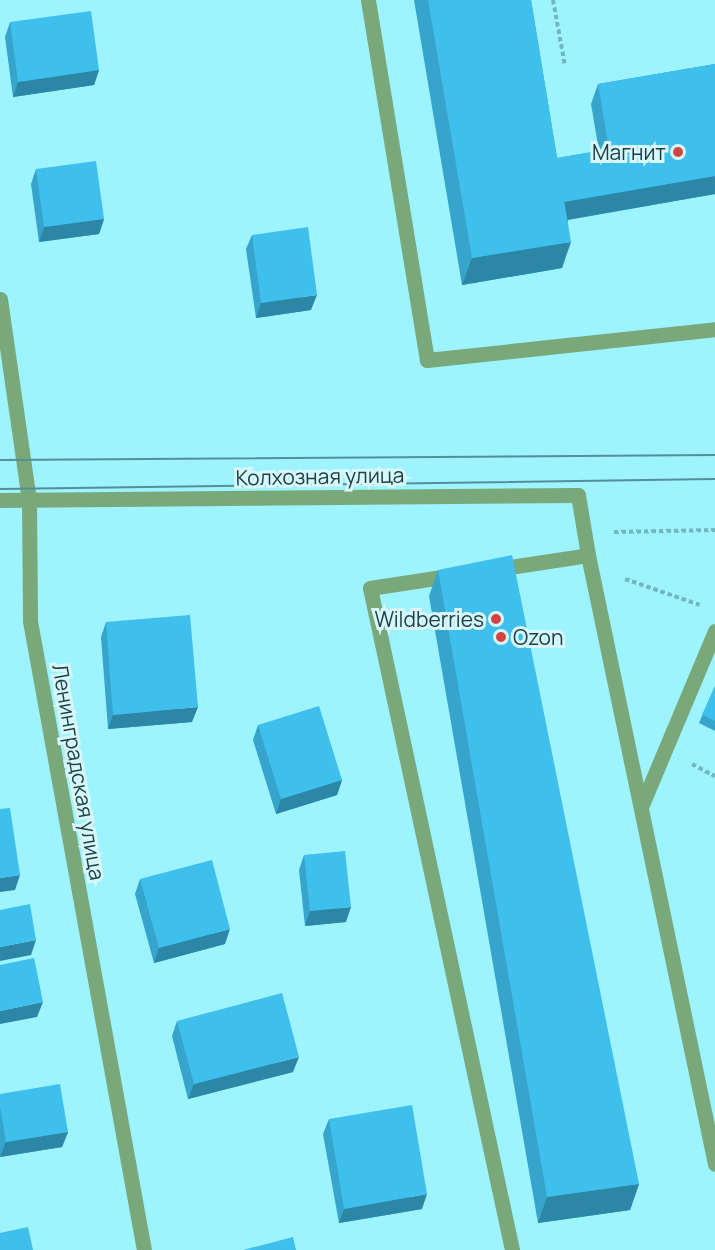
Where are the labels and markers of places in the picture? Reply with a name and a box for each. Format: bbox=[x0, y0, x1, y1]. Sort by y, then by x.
place label: Магнит bbox=[592, 139, 666, 165]
marker: Магнит bbox=[671, 145, 685, 159]
place label: Wildberries bbox=[374, 606, 484, 632]
marker: Wildberries bbox=[489, 612, 503, 626]
place label: Ozon bbox=[513, 624, 563, 650]
marker: Ozon bbox=[494, 630, 508, 644]

